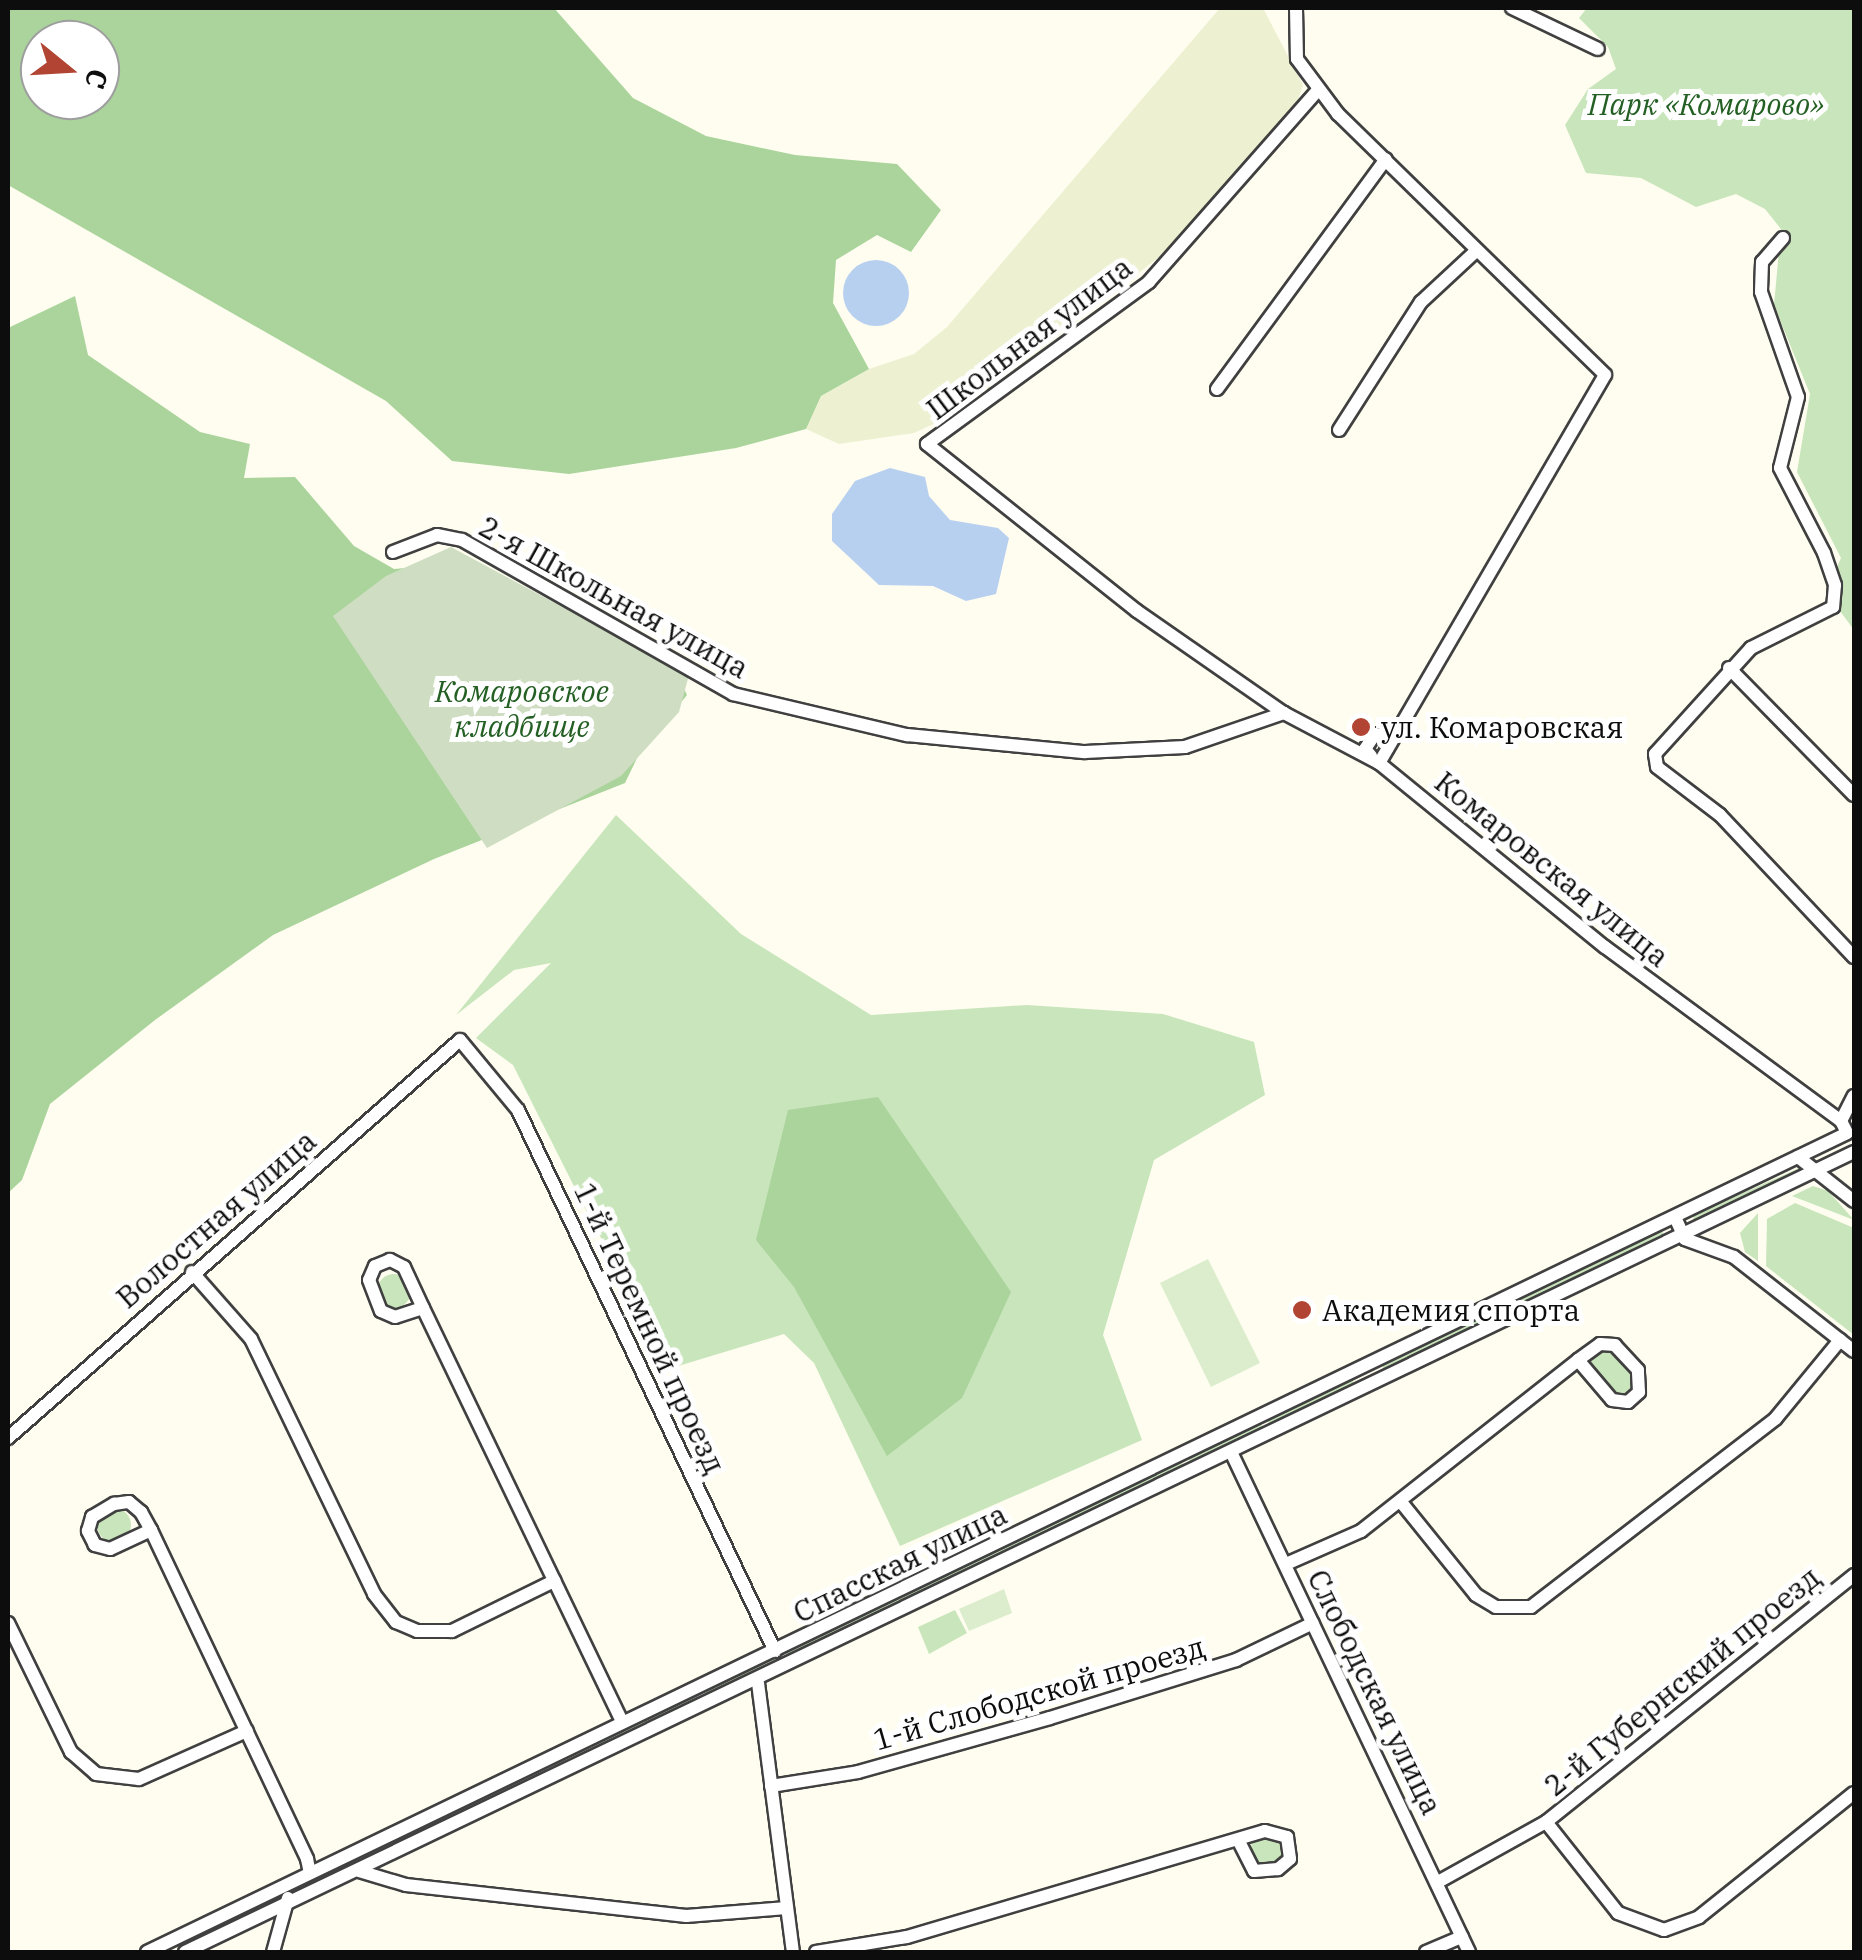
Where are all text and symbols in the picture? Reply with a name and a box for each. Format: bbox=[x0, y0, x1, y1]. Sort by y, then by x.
north arrow bbox=[20, 20, 120, 120]
text: С bbox=[77, 64, 118, 93]
park label: Парк «Комарово» bbox=[1588, 86, 1824, 122]
street label: Школьная улица bbox=[919, 249, 1139, 427]
street label: 2-я Школьная улица bbox=[473, 508, 755, 686]
park label: Комаровское кладбище bbox=[435, 673, 609, 744]
place label: ул. Комаровская bbox=[1381, 709, 1624, 745]
marker: ул. Комаровская bbox=[1350, 716, 1372, 738]
street label: Комаровская улица bbox=[1428, 764, 1676, 974]
street label: Волостная улица bbox=[109, 1122, 323, 1316]
street label: 1-й Теремной проезд bbox=[567, 1177, 733, 1479]
place label: Академия спорта bbox=[1322, 1292, 1580, 1328]
marker: Академия спорта bbox=[1291, 1299, 1313, 1321]
street label: Спасская улица bbox=[787, 1496, 1013, 1630]
street label: 2-й Губернский проезд bbox=[1537, 1559, 1827, 1803]
street label: Слободская улица bbox=[1300, 1564, 1450, 1820]
street label: 1-й Слободской проезд bbox=[869, 1628, 1209, 1758]

